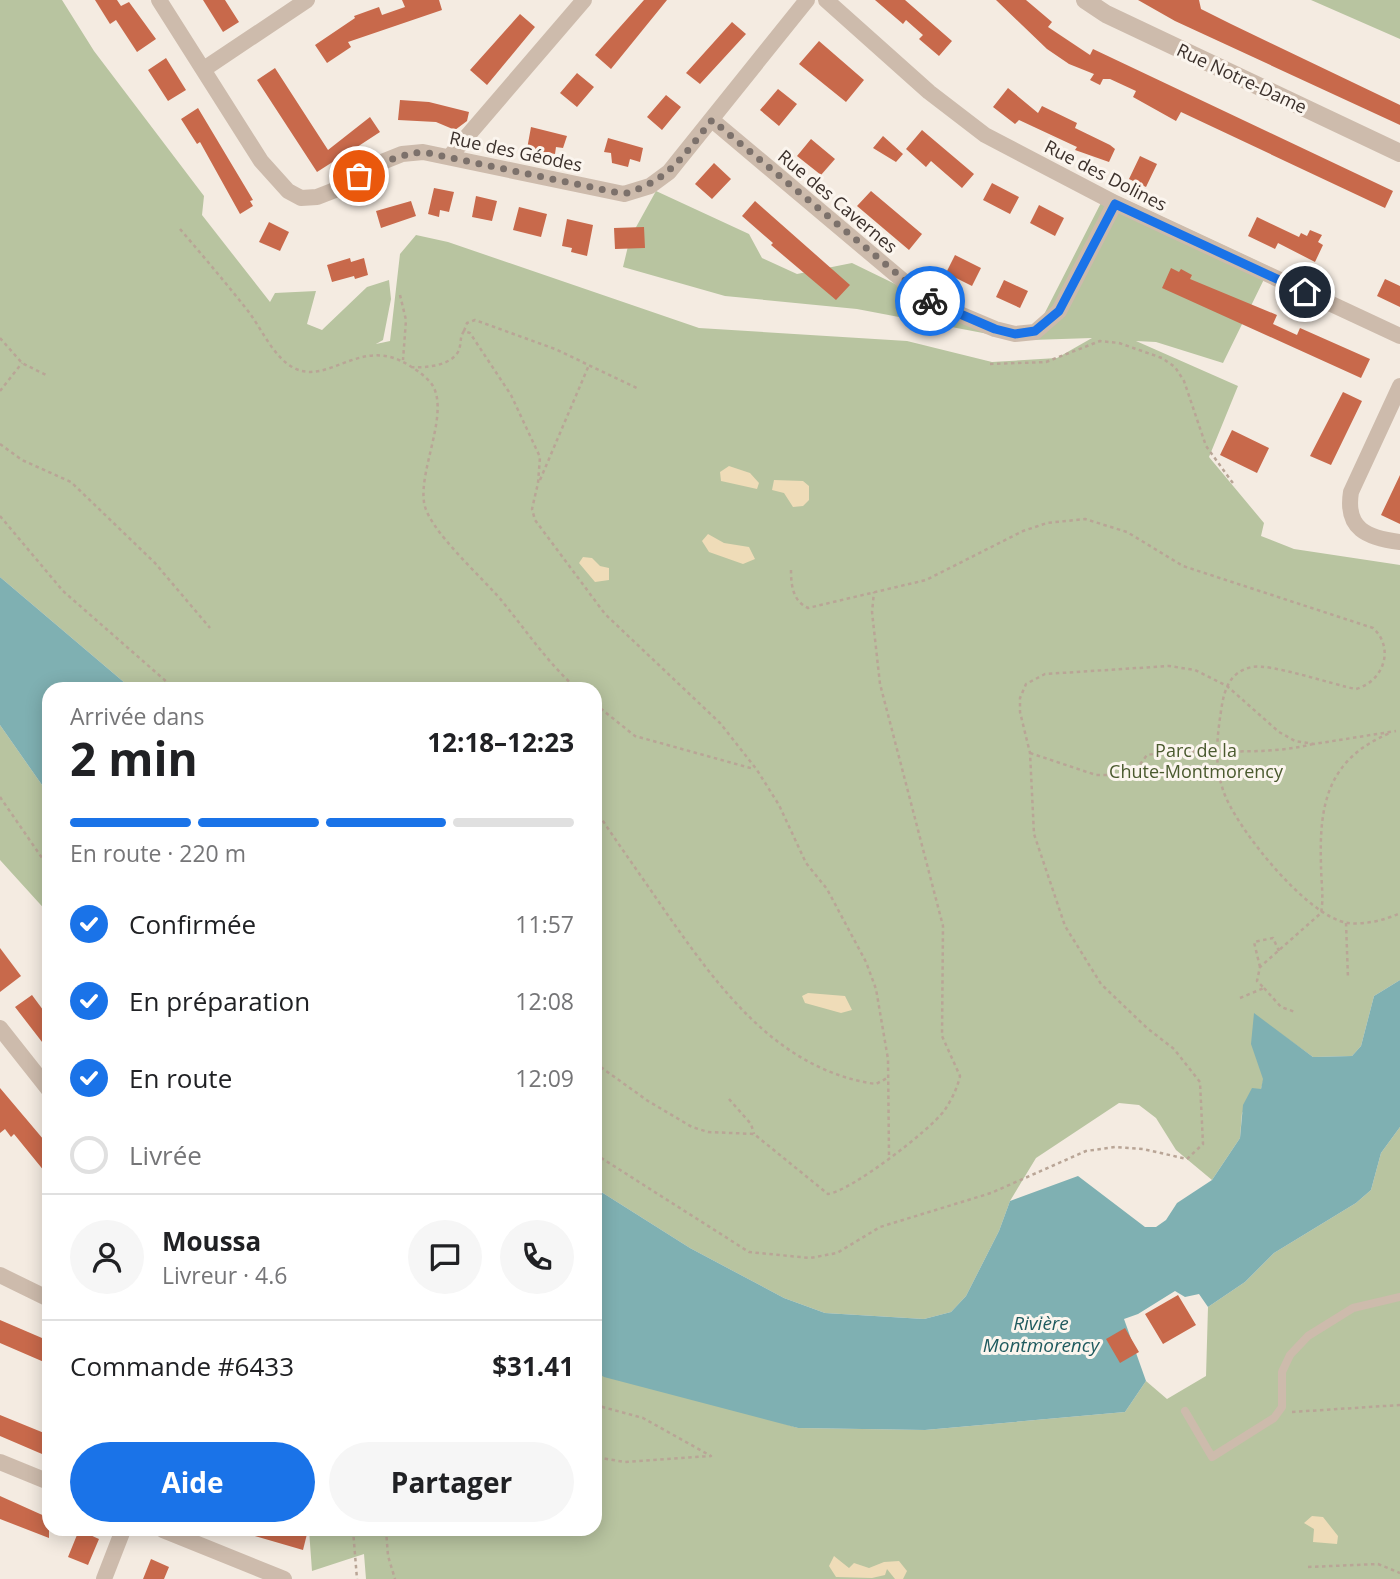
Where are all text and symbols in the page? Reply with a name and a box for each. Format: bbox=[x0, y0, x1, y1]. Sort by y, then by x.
street label: Rue Notre-Dame bbox=[1173, 37, 1311, 119]
street label: Rue des Géodes bbox=[447, 125, 585, 177]
street label: Rue des Dolines bbox=[1041, 134, 1171, 216]
street label: Rue des Cavernes bbox=[773, 144, 903, 258]
pin bbox=[329, 146, 389, 206]
icon: bag bbox=[340, 157, 378, 195]
pin bbox=[1275, 262, 1335, 322]
courier bbox=[895, 266, 965, 336]
icon: home bbox=[1286, 273, 1324, 311]
icon: bike bbox=[911, 282, 949, 320]
text: Arrivée dans bbox=[70, 700, 204, 732]
text: 12:18–12:23 bbox=[427, 724, 574, 760]
text: 2 min bbox=[70, 727, 198, 789]
park label: Parc de la Chute-Montmorency bbox=[1109, 738, 1284, 783]
text: En route · 220 m bbox=[70, 837, 246, 869]
icon: check bbox=[70, 905, 108, 943]
text: Confirmée bbox=[129, 906, 256, 942]
text: 11:57 bbox=[515, 908, 574, 940]
icon: check bbox=[70, 982, 108, 1020]
text: En préparation bbox=[129, 983, 310, 1019]
text: 12:08 bbox=[515, 985, 574, 1017]
icon: check bbox=[70, 1059, 108, 1097]
text: En route bbox=[129, 1060, 232, 1096]
text: 12:09 bbox=[515, 1062, 574, 1094]
text: Livrée bbox=[129, 1137, 202, 1173]
button: person bbox=[70, 1220, 144, 1294]
button: chat bbox=[408, 1220, 482, 1294]
button: phone bbox=[500, 1220, 574, 1294]
text: Moussa bbox=[162, 1223, 261, 1259]
text: Livreur · 4.6 bbox=[162, 1259, 287, 1291]
water label: Rivière Montmorency bbox=[983, 1310, 1100, 1358]
text: Commande #6433 bbox=[70, 1348, 294, 1384]
text: $31.41 bbox=[492, 1348, 574, 1384]
button: Aide bbox=[70, 1442, 315, 1522]
button: Partager bbox=[329, 1442, 574, 1522]

